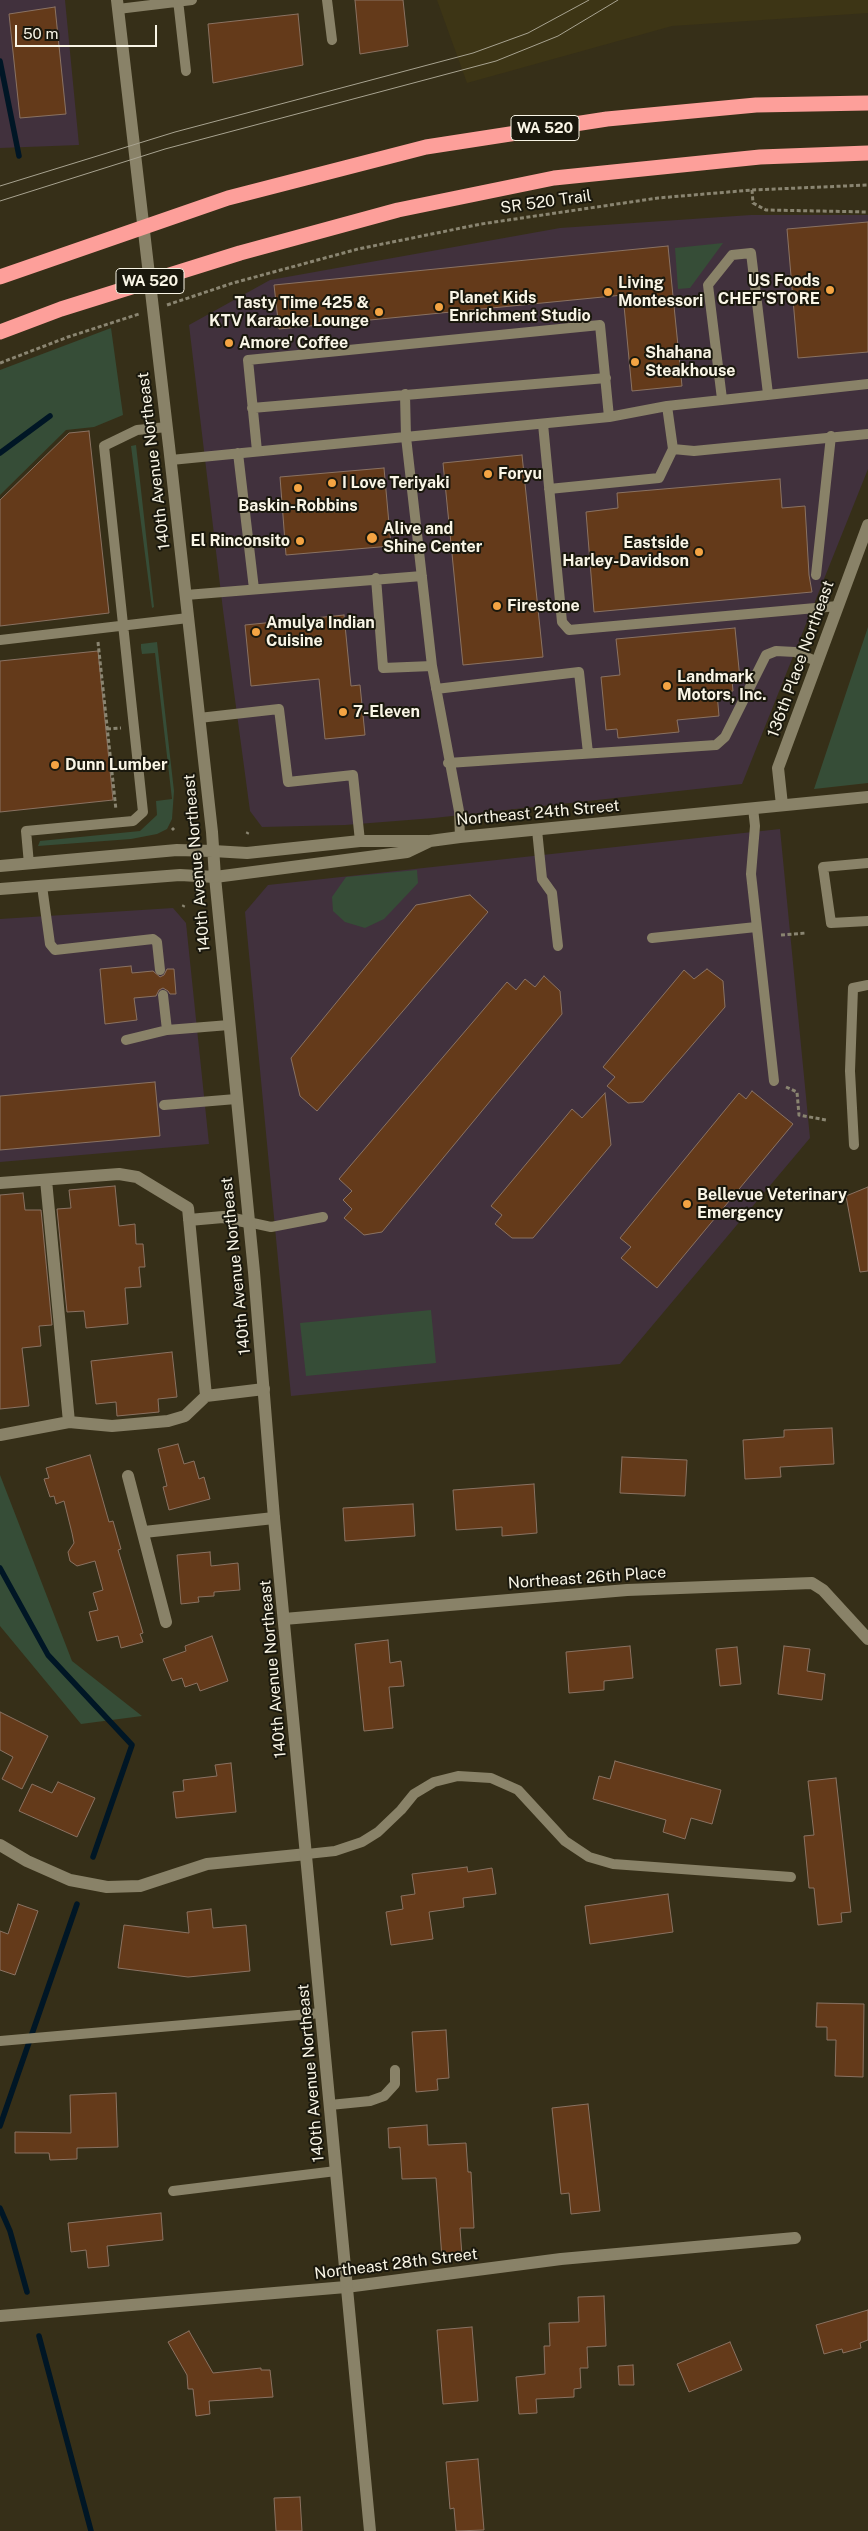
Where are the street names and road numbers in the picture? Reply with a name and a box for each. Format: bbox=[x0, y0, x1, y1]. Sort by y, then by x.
road number: WA 520 bbox=[511, 116, 579, 140]
street label: SR 520 Trail bbox=[499, 186, 593, 218]
road number: WA 520 bbox=[116, 268, 184, 294]
street label: 140th Avenue Northeast bbox=[134, 371, 174, 551]
street label: 136th Place Northeast bbox=[764, 578, 838, 740]
street label: 140th Avenue Northeast bbox=[180, 773, 214, 953]
street label: Northeast 24th Street bbox=[456, 796, 620, 830]
street label: 140th Avenue Northeast bbox=[217, 1176, 255, 1356]
street label: Northeast 26th Place bbox=[507, 1563, 667, 1593]
street label: 140th Avenue Northeast bbox=[256, 1579, 290, 1759]
street label: 140th Avenue Northeast bbox=[294, 1983, 328, 2163]
street label: Northeast 28th Street bbox=[313, 2244, 479, 2284]

